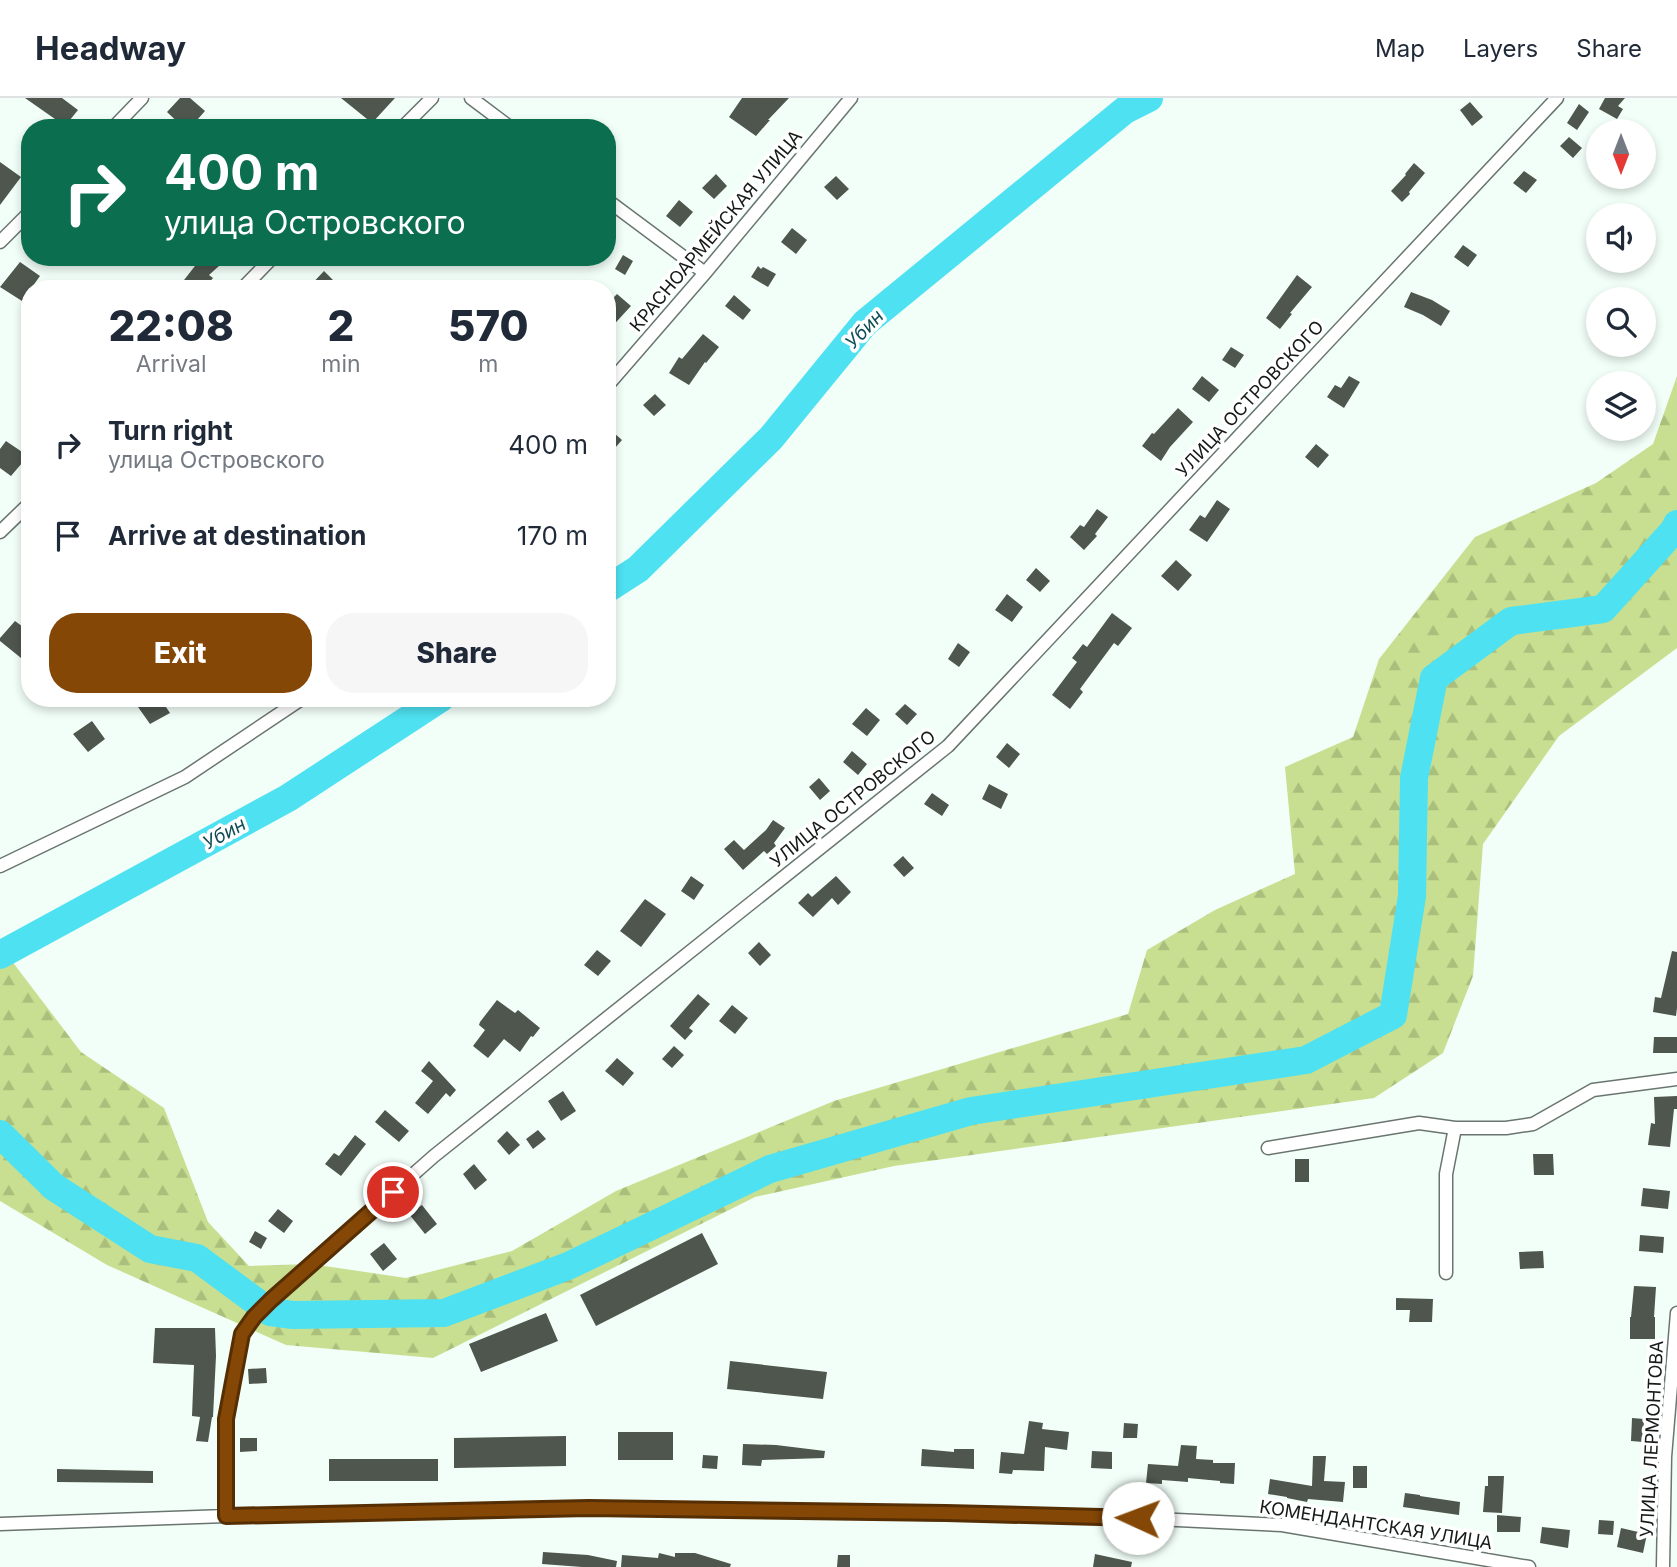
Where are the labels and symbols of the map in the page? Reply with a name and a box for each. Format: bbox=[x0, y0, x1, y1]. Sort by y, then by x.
north arrow bbox=[1586, 119, 1656, 189]
street label: КРАСНОАРМЕЙСКАЯ УЛИЦА bbox=[624, 125, 806, 336]
water label: Убин bbox=[840, 305, 889, 354]
street label: УЛИЦА ОСТРОВСКОГО bbox=[1172, 316, 1328, 481]
street label: УЛИЦА ОСТРОВСКОГО bbox=[766, 726, 939, 872]
water label: Убин bbox=[199, 812, 250, 855]
pin bbox=[363, 1162, 423, 1222]
street label: УЛИЦА ЛЕРМОНТОВА bbox=[1636, 1340, 1667, 1538]
position arrow bbox=[1101, 1481, 1175, 1555]
street label: КОМЕНДАНТСКАЯ УЛИЦА bbox=[1258, 1496, 1494, 1553]

